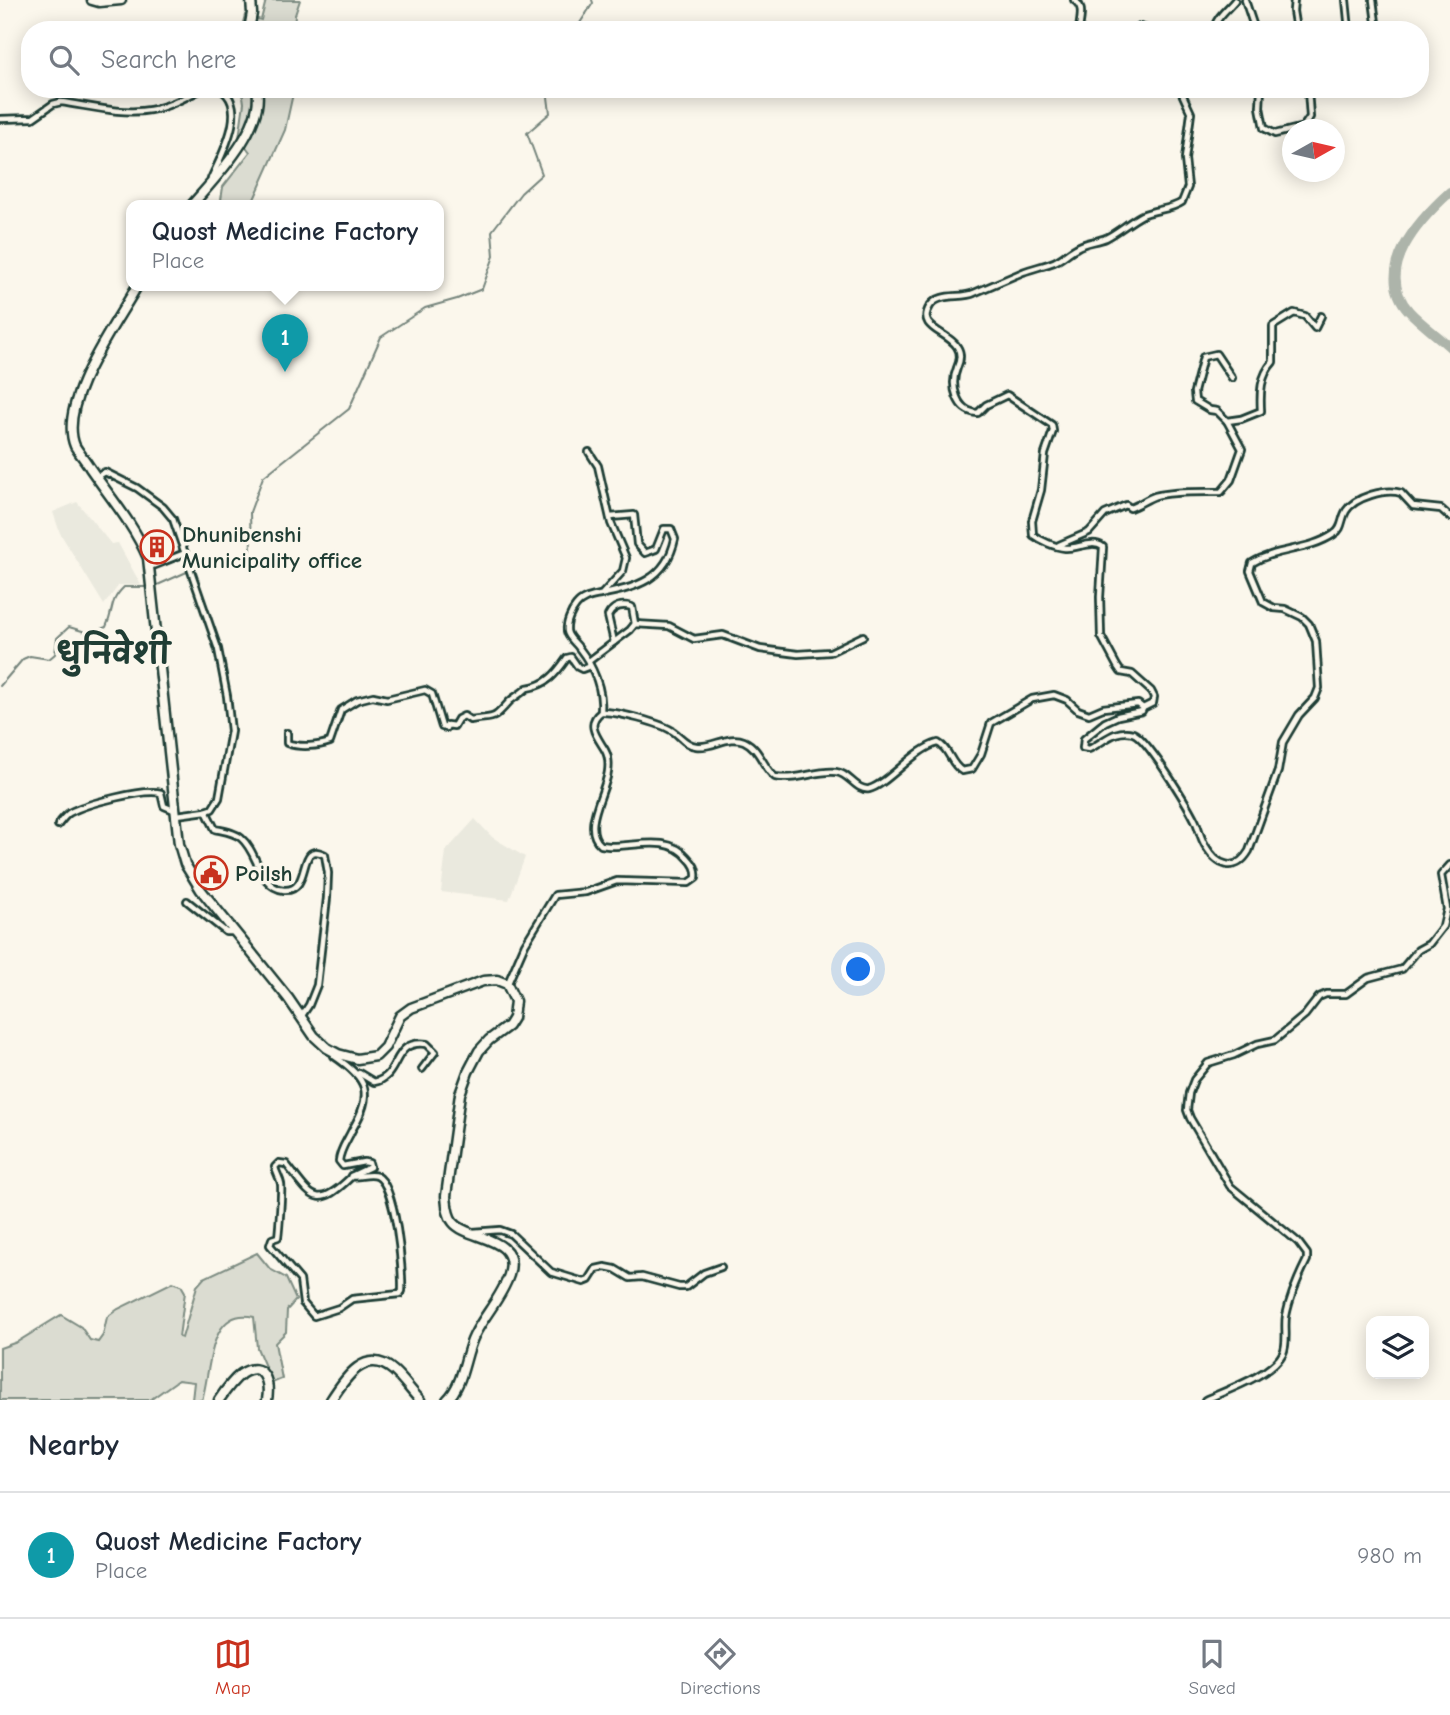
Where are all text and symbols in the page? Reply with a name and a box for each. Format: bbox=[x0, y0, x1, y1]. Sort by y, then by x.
search box bbox=[21, 21, 1429, 98]
icon: search bbox=[45, 41, 83, 79]
text: Search here bbox=[101, 45, 236, 75]
north arrow bbox=[1282, 119, 1345, 182]
popup bbox=[126, 200, 444, 291]
text: Quost Medicine Factory bbox=[152, 217, 418, 247]
text: Place bbox=[152, 247, 204, 274]
pin: 1 bbox=[262, 314, 308, 372]
place label: Dhunibenshi Municipality office bbox=[182, 521, 362, 574]
building icon: Dhunibenshi Municipality office bbox=[138, 528, 176, 566]
district label: धुनिवेशी bbox=[56, 629, 172, 677]
public building icon: Poilsh bbox=[192, 854, 230, 892]
place label: Poilsh bbox=[235, 860, 293, 887]
your location bbox=[841, 952, 875, 986]
map controls bbox=[1366, 1316, 1429, 1379]
button: layers bbox=[1366, 1316, 1429, 1379]
text: Nearby bbox=[28, 1428, 119, 1463]
text: Quost Medicine Factory bbox=[95, 1527, 361, 1557]
text: 1 bbox=[46, 1542, 56, 1569]
text: 980 m bbox=[1357, 1542, 1422, 1569]
text: Place bbox=[95, 1557, 147, 1584]
tab: Map bbox=[214, 1635, 252, 1699]
tab: Directions bbox=[680, 1635, 760, 1699]
tab: Saved bbox=[1189, 1635, 1236, 1699]

